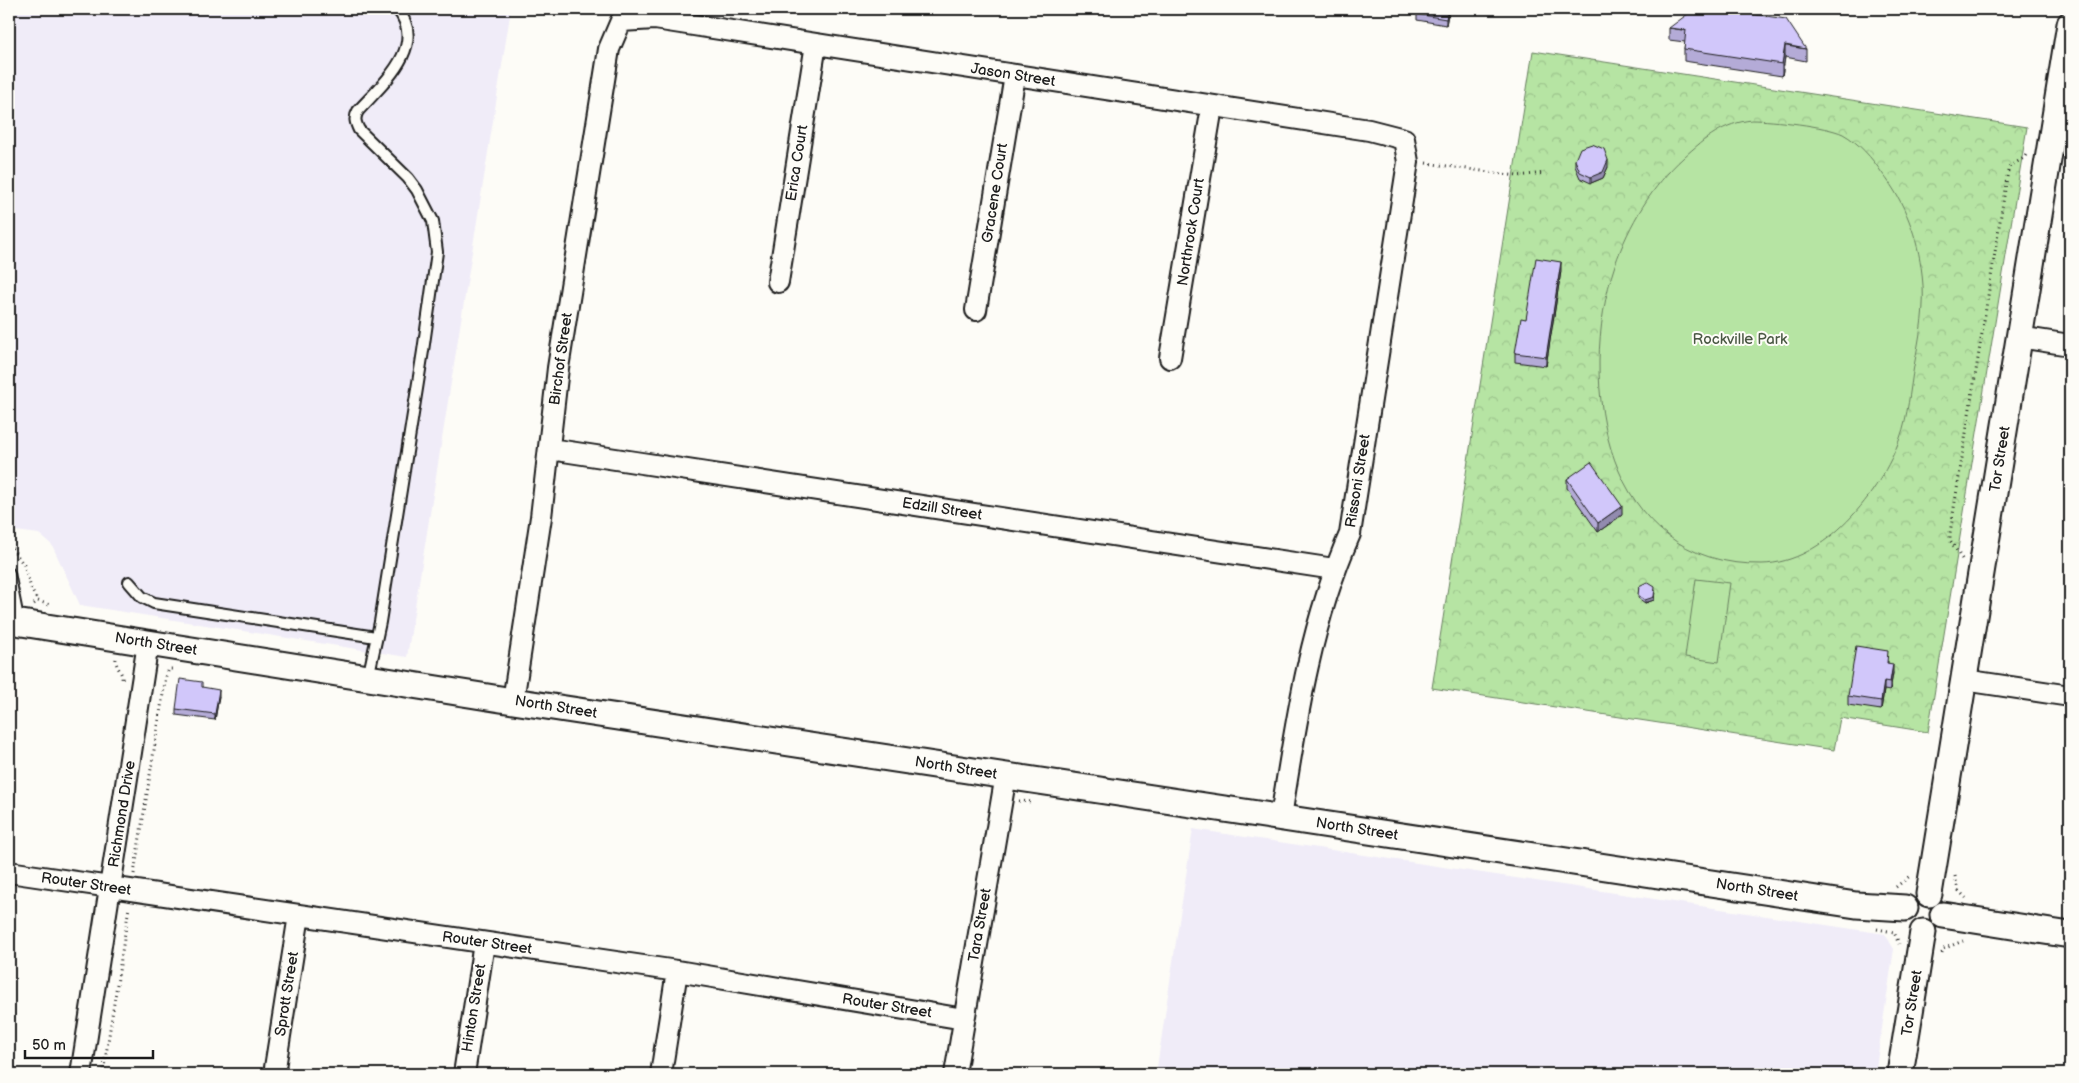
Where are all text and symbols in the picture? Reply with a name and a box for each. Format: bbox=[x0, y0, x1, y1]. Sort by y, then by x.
street label: Jason Street bbox=[969, 59, 1057, 91]
street label: Erica Court bbox=[782, 123, 812, 202]
street label: Gracene Court bbox=[978, 141, 1012, 244]
street label: Northrock Court bbox=[1173, 176, 1209, 287]
street label: Birchof Street bbox=[545, 311, 577, 406]
park label: Rockville Park bbox=[1693, 330, 1788, 349]
street label: Tor Street bbox=[1985, 424, 2015, 493]
street label: Rissoni Street bbox=[1341, 432, 1375, 529]
street label: Edzill Street bbox=[901, 493, 984, 525]
street label: North Street bbox=[113, 628, 199, 660]
street label: North Street bbox=[513, 691, 599, 723]
street label: North Street bbox=[913, 752, 999, 784]
street label: Richmond Drive bbox=[104, 759, 140, 869]
street label: North Street bbox=[1314, 813, 1400, 845]
street label: Router Street bbox=[40, 868, 133, 900]
street label: North Street bbox=[1714, 874, 1800, 906]
street label: Tara Street bbox=[964, 886, 996, 963]
street label: Router Street bbox=[441, 927, 534, 959]
street label: Sprott Street bbox=[271, 950, 303, 1038]
street label: Hinton Street bbox=[458, 962, 490, 1053]
street label: Tor Street bbox=[1897, 968, 1927, 1037]
street label: Router Street bbox=[841, 990, 934, 1023]
scale bar bbox=[25, 1028, 152, 1060]
text: 50 m bbox=[32, 1036, 66, 1055]

